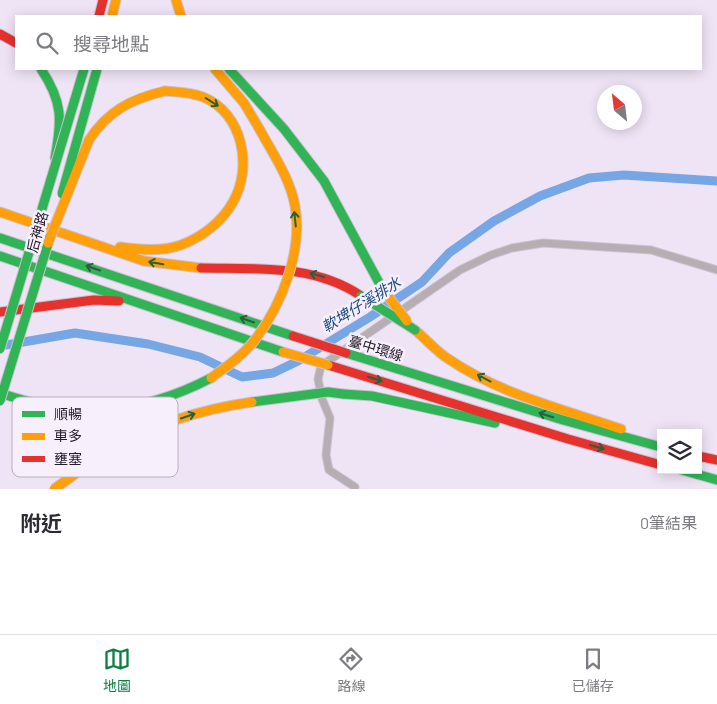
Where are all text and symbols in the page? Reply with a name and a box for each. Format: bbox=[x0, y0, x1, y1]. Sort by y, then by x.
search box bbox=[15, 15, 702, 70]
icon: search bbox=[33, 29, 61, 57]
text: 搜尋地點 bbox=[73, 32, 149, 55]
north arrow bbox=[597, 85, 642, 130]
one-way arrow bbox=[204, 97, 218, 107]
street label: 后神路 bbox=[23, 209, 51, 255]
one-way arrow bbox=[290, 211, 300, 227]
one-way arrow bbox=[148, 258, 164, 268]
one-way arrow bbox=[86, 263, 102, 272]
one-way arrow bbox=[310, 270, 326, 280]
water label: 軟埤仔溪排水 bbox=[318, 272, 405, 335]
one-way arrow bbox=[240, 315, 255, 324]
street label: 臺中環線 bbox=[347, 332, 405, 364]
one-way arrow bbox=[477, 373, 492, 382]
one-way arrow bbox=[366, 374, 382, 384]
legend bbox=[12, 397, 178, 477]
text: 順暢 bbox=[54, 405, 82, 422]
one-way arrow bbox=[539, 409, 555, 419]
one-way arrow bbox=[180, 411, 196, 421]
text: 車多 bbox=[54, 427, 82, 444]
map controls bbox=[657, 429, 702, 474]
button: layers bbox=[657, 429, 702, 474]
one-way arrow bbox=[589, 443, 605, 452]
text: 壅塞 bbox=[54, 450, 82, 467]
text: 附近 bbox=[20, 510, 62, 535]
text: 0筆結果 bbox=[640, 513, 697, 532]
tab: 地圖 bbox=[103, 645, 131, 695]
tab: 路線 bbox=[337, 645, 365, 695]
tab: 已儲存 bbox=[572, 645, 614, 695]

